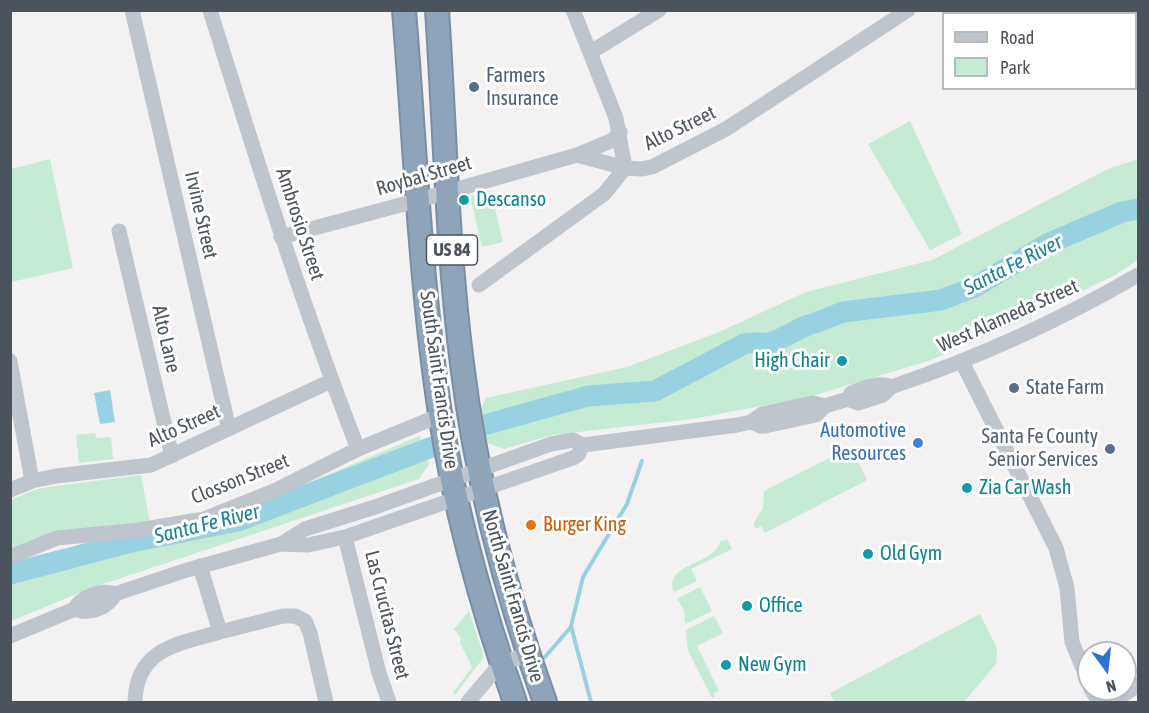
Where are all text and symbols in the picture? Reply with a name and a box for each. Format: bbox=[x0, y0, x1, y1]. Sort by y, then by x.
legend bbox=[942, 12, 1137, 90]
text: Road bbox=[1000, 27, 1034, 48]
text: Park bbox=[1000, 57, 1030, 78]
place label: Farmers Insurance bbox=[486, 64, 558, 111]
marker: Farmers Insurance bbox=[467, 80, 481, 94]
street label: Alto Street bbox=[640, 100, 720, 156]
street label: Roybal Street bbox=[374, 151, 474, 201]
street label: Ambrosio Street bbox=[271, 165, 329, 283]
street label: Irvine Street bbox=[179, 169, 223, 261]
place label: Descanso bbox=[476, 188, 546, 212]
marker: Descanso bbox=[457, 193, 471, 207]
water label: Santa Fe River bbox=[960, 229, 1066, 301]
road number: US 84 bbox=[426, 235, 478, 265]
street label: West Alameda Street bbox=[934, 274, 1082, 358]
street label: South Saint Francis Drive bbox=[415, 290, 463, 470]
street label: Alto Lane bbox=[147, 303, 185, 375]
place label: High Chair bbox=[754, 349, 830, 373]
marker: High Chair bbox=[835, 354, 849, 368]
place label: State Farm bbox=[1026, 376, 1104, 400]
marker: State Farm bbox=[1007, 381, 1021, 395]
street label: Alto Street bbox=[144, 399, 224, 453]
place label: Automotive Resources bbox=[820, 419, 906, 466]
place label: Santa Fe County Senior Services bbox=[982, 425, 1098, 472]
marker: Automotive Resources bbox=[911, 436, 925, 450]
marker: Santa Fe County Senior Services bbox=[1103, 442, 1117, 456]
street label: Closson Street bbox=[188, 449, 292, 509]
place label: Zia Car Wash bbox=[979, 476, 1072, 500]
marker: Zia Car Wash bbox=[960, 481, 974, 495]
water label: Santa Fe River bbox=[152, 499, 262, 549]
street label: North Saint Francis Drive bbox=[477, 507, 549, 685]
place label: Burger King bbox=[543, 513, 626, 537]
marker: Burger King bbox=[524, 518, 538, 532]
place label: Old Gym bbox=[880, 542, 942, 566]
marker: Old Gym bbox=[861, 547, 875, 561]
street label: Las Crucitas Street bbox=[359, 548, 415, 682]
place label: Office bbox=[759, 594, 803, 618]
marker: Office bbox=[740, 599, 754, 613]
north arrow bbox=[1077, 641, 1137, 701]
place label: New Gym bbox=[738, 653, 807, 677]
marker: New Gym bbox=[719, 658, 733, 672]
text: N bbox=[1104, 677, 1118, 696]

